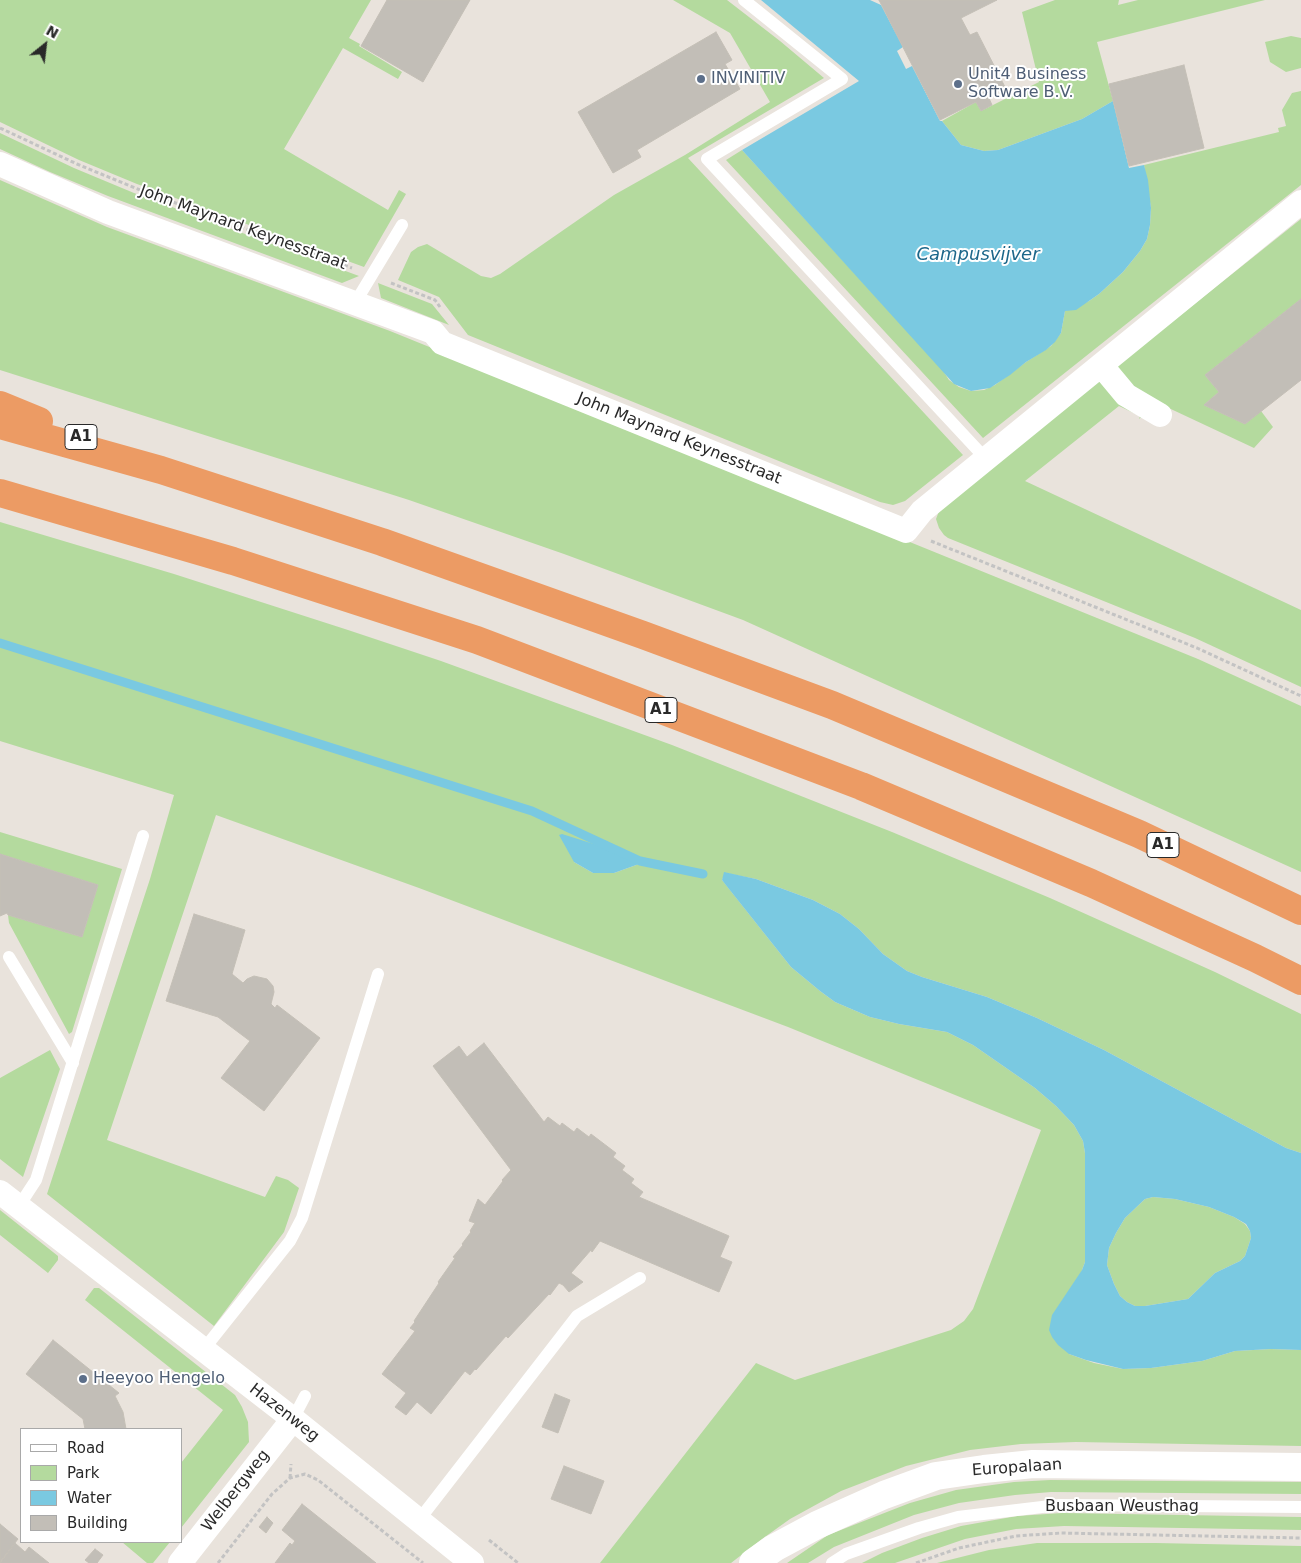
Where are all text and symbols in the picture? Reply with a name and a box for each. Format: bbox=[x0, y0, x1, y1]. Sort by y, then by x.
north arrow bbox=[20, 20, 70, 70]
text: N bbox=[43, 22, 61, 42]
place label: Unit4 Business Software B.V. bbox=[968, 65, 1086, 103]
place label: INVINITIV bbox=[711, 69, 785, 89]
marker: INVINITIV bbox=[695, 73, 707, 85]
marker: Unit4 Business Software B.V. bbox=[952, 78, 964, 90]
street label: John Maynard Keynesstraat bbox=[137, 182, 349, 274]
water label: Campusvijver bbox=[916, 244, 1040, 266]
street label: John Maynard Keynesstraat bbox=[574, 389, 784, 489]
road number: A1 bbox=[65, 424, 97, 450]
road number: A1 bbox=[645, 698, 677, 722]
road number: A1 bbox=[1147, 832, 1179, 858]
place label: Heeyoo Hengelo bbox=[93, 1369, 225, 1389]
marker: Heeyoo Hengelo bbox=[77, 1373, 89, 1385]
street label: Hazenweg bbox=[245, 1380, 323, 1446]
legend bbox=[20, 1428, 182, 1543]
text: Road bbox=[67, 1439, 105, 1457]
street label: Welbergweg bbox=[198, 1446, 274, 1536]
street label: Europalaan bbox=[971, 1455, 1063, 1481]
text: Park bbox=[67, 1464, 99, 1482]
text: Water bbox=[67, 1489, 111, 1507]
street label: Busbaan Weusthag bbox=[1045, 1497, 1199, 1517]
text: Building bbox=[67, 1514, 128, 1532]

